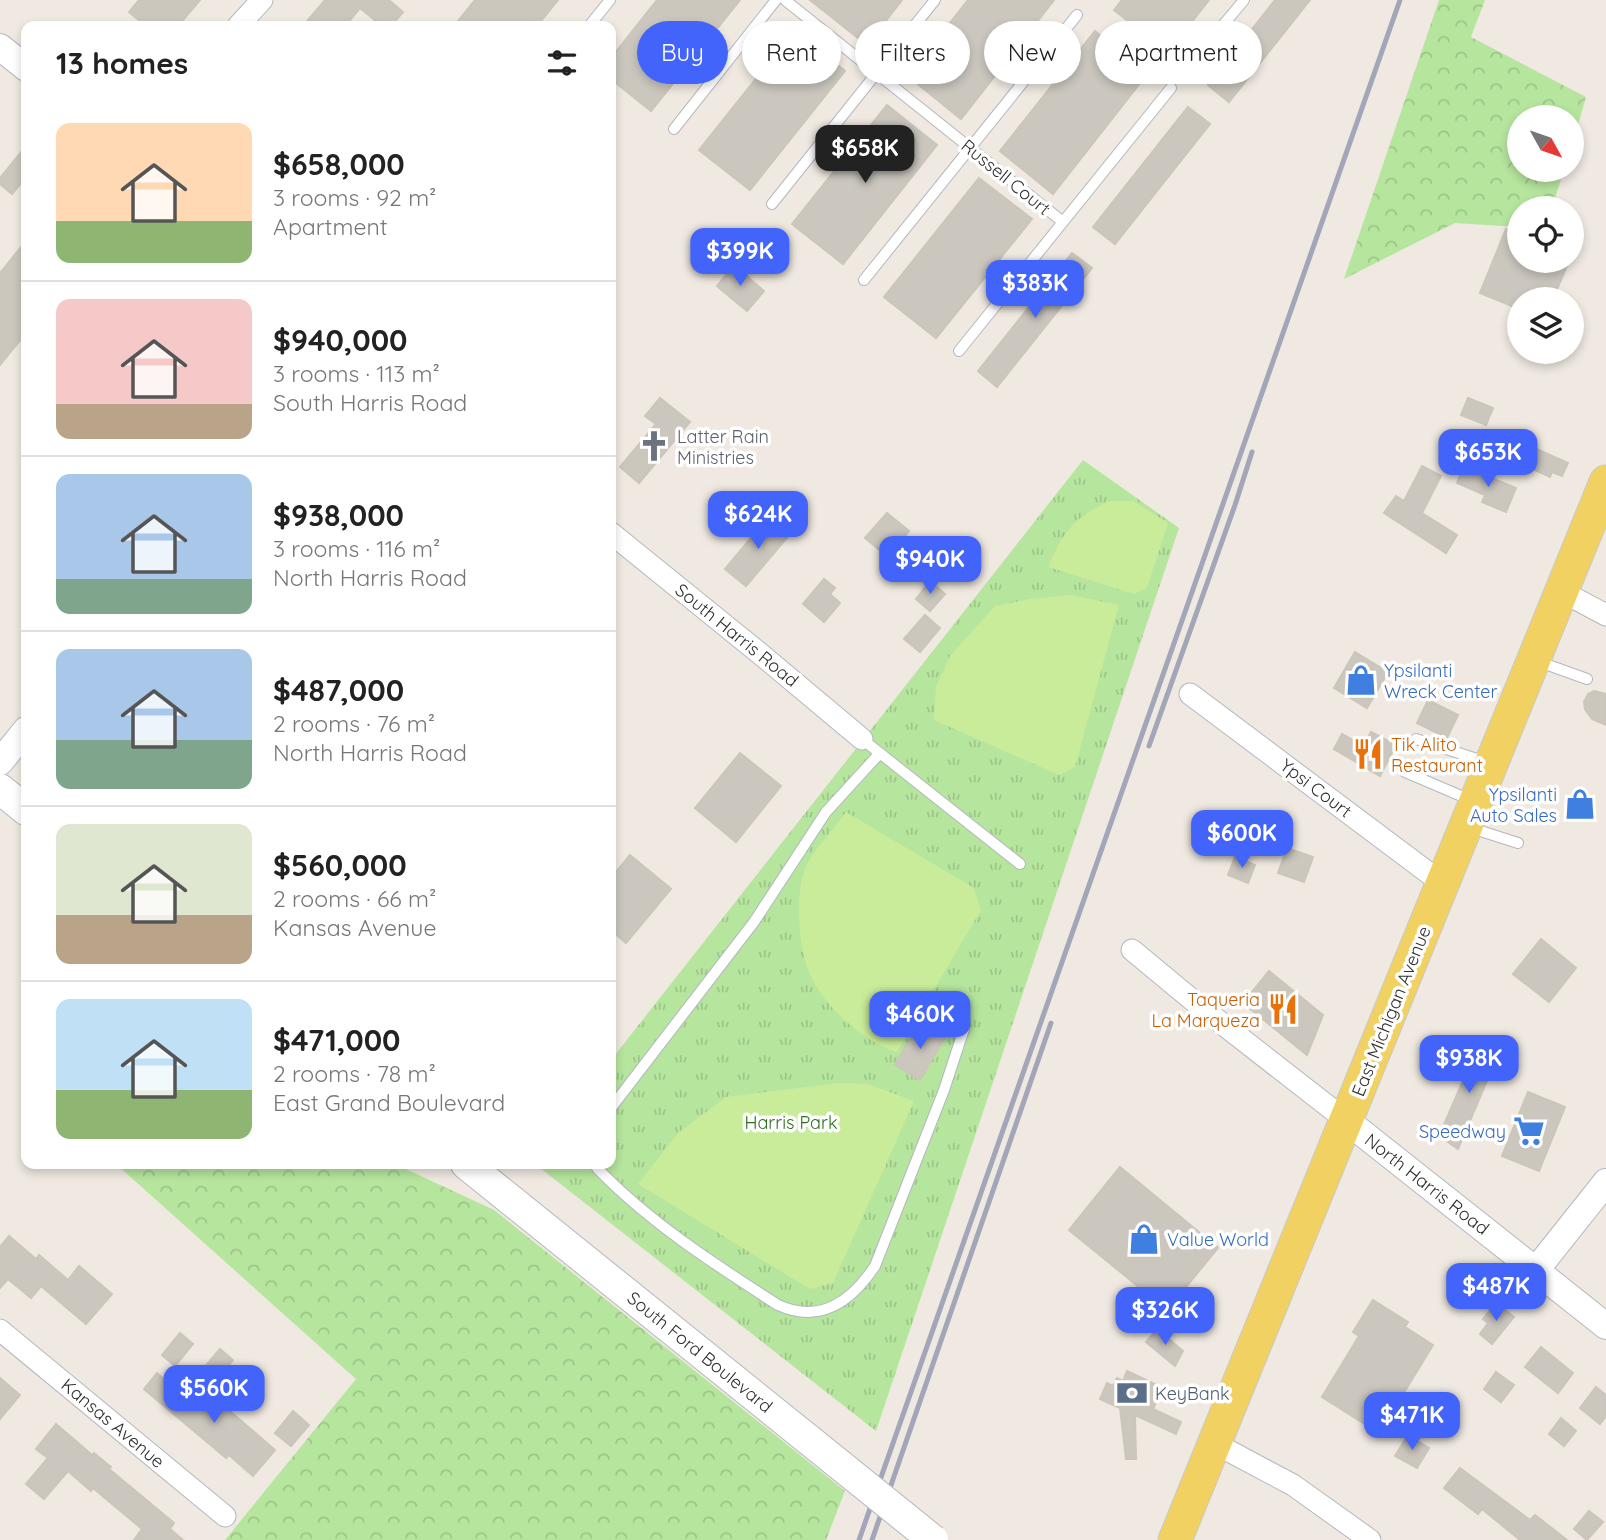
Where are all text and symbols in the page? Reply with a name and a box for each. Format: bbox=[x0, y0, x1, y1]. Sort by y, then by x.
chip: Buy bbox=[637, 21, 728, 84]
chip: Rent bbox=[742, 21, 841, 84]
chip: Filters bbox=[855, 21, 970, 84]
chip: New bbox=[984, 21, 1081, 84]
chip: Apartment bbox=[1095, 21, 1262, 84]
text: 13 homes bbox=[56, 44, 188, 82]
icon: filters bbox=[543, 44, 581, 82]
north arrow bbox=[1507, 105, 1584, 182]
map controls bbox=[1507, 105, 1584, 364]
pin: $658K bbox=[816, 125, 914, 185]
text: $658K bbox=[831, 133, 899, 162]
street label: Russell Court bbox=[957, 134, 1055, 220]
text: $658,000 bbox=[273, 145, 405, 183]
icon: home bbox=[112, 151, 196, 235]
text: 3 rooms · 92 m² bbox=[273, 183, 436, 212]
button: locate bbox=[1507, 196, 1584, 273]
text: Apartment bbox=[273, 212, 387, 241]
pin: $399K bbox=[691, 229, 789, 288]
text: $399K bbox=[706, 236, 774, 265]
pin: $383K bbox=[986, 260, 1084, 320]
text: $383K bbox=[1002, 268, 1068, 297]
button: layers bbox=[1507, 287, 1584, 364]
text: $940,000 bbox=[273, 321, 408, 359]
icon: home bbox=[112, 327, 196, 411]
text: 3 rooms · 113 m² bbox=[273, 359, 440, 388]
text: South Harris Road bbox=[273, 388, 467, 417]
place label: Latter Rain Ministries bbox=[677, 425, 769, 469]
church icon: Latter Rain Ministries bbox=[637, 429, 671, 463]
pin: $653K bbox=[1439, 430, 1537, 489]
text: $653K bbox=[1454, 437, 1522, 466]
pin: $624K bbox=[709, 491, 807, 551]
text: $938,000 bbox=[273, 496, 404, 534]
text: $624K bbox=[724, 499, 792, 528]
icon: home bbox=[112, 502, 196, 586]
text: 3 rooms · 116 m² bbox=[273, 534, 440, 563]
pin: $940K bbox=[881, 536, 979, 596]
text: $940K bbox=[895, 544, 965, 573]
text: North Harris Road bbox=[273, 563, 467, 592]
street label: South Harris Road bbox=[671, 578, 803, 692]
place label: Ypsilanti Wreck Center bbox=[1384, 659, 1497, 703]
shop icon: Ypsilanti Wreck Center bbox=[1344, 663, 1378, 697]
text: $487,000 bbox=[273, 671, 404, 709]
icon: home bbox=[112, 677, 196, 761]
text: 2 rooms · 76 m² bbox=[273, 709, 435, 738]
place label: Tik Alito Restaurant bbox=[1391, 733, 1483, 777]
restaurant icon: Tik Alito Restaurant bbox=[1351, 737, 1385, 771]
text: North Harris Road bbox=[273, 738, 467, 767]
street label: Ypsi Court bbox=[1276, 754, 1356, 822]
place label: Ypsilanti Auto Sales bbox=[1470, 783, 1557, 827]
shop icon: Ypsilanti Auto Sales bbox=[1563, 787, 1597, 821]
pin: $600K bbox=[1193, 810, 1291, 870]
text: $600K bbox=[1207, 818, 1277, 847]
text: $560,000 bbox=[273, 846, 407, 884]
icon: home bbox=[112, 852, 196, 936]
text: 2 rooms · 66 m² bbox=[273, 884, 436, 913]
text: Kansas Avenue bbox=[273, 913, 436, 942]
street label: East Michigan Avenue bbox=[1346, 922, 1436, 1100]
place label: Taqueria La Marqueza bbox=[1151, 988, 1260, 1032]
pin: $460K bbox=[871, 992, 969, 1051]
restaurant icon: Taqueria La Marqueza bbox=[1266, 992, 1300, 1026]
text: $460K bbox=[885, 999, 955, 1028]
text: $471,000 bbox=[273, 1021, 401, 1059]
icon: home bbox=[112, 1027, 196, 1111]
pin: $938K bbox=[1420, 1036, 1518, 1095]
text: $938K bbox=[1436, 1043, 1502, 1072]
text: 2 rooms · 78 m² bbox=[273, 1059, 436, 1088]
text: East Grand Boulevard bbox=[273, 1088, 505, 1117]
park label: Harris Park bbox=[744, 1111, 838, 1134]
supermarket icon: Speedway bbox=[1512, 1114, 1546, 1148]
place label: Speedway bbox=[1419, 1120, 1506, 1143]
street label: North Harris Road bbox=[1360, 1128, 1494, 1240]
shop icon: Value World bbox=[1127, 1222, 1161, 1256]
place label: Value World bbox=[1167, 1228, 1269, 1251]
pin: $487K bbox=[1447, 1264, 1545, 1323]
text: $487K bbox=[1462, 1271, 1530, 1300]
street label: South Ford Boulevard bbox=[623, 1286, 777, 1418]
pin: $326K bbox=[1116, 1288, 1214, 1347]
text: $326K bbox=[1132, 1295, 1198, 1324]
pin: $560K bbox=[165, 1366, 263, 1425]
street label: Kansas Avenue bbox=[57, 1373, 169, 1473]
text: $560K bbox=[180, 1373, 248, 1402]
bank icon: KeyBank bbox=[1115, 1376, 1149, 1410]
place label: KeyBank bbox=[1155, 1382, 1230, 1405]
pin: $471K bbox=[1363, 1392, 1461, 1452]
text: $471K bbox=[1380, 1400, 1444, 1429]

